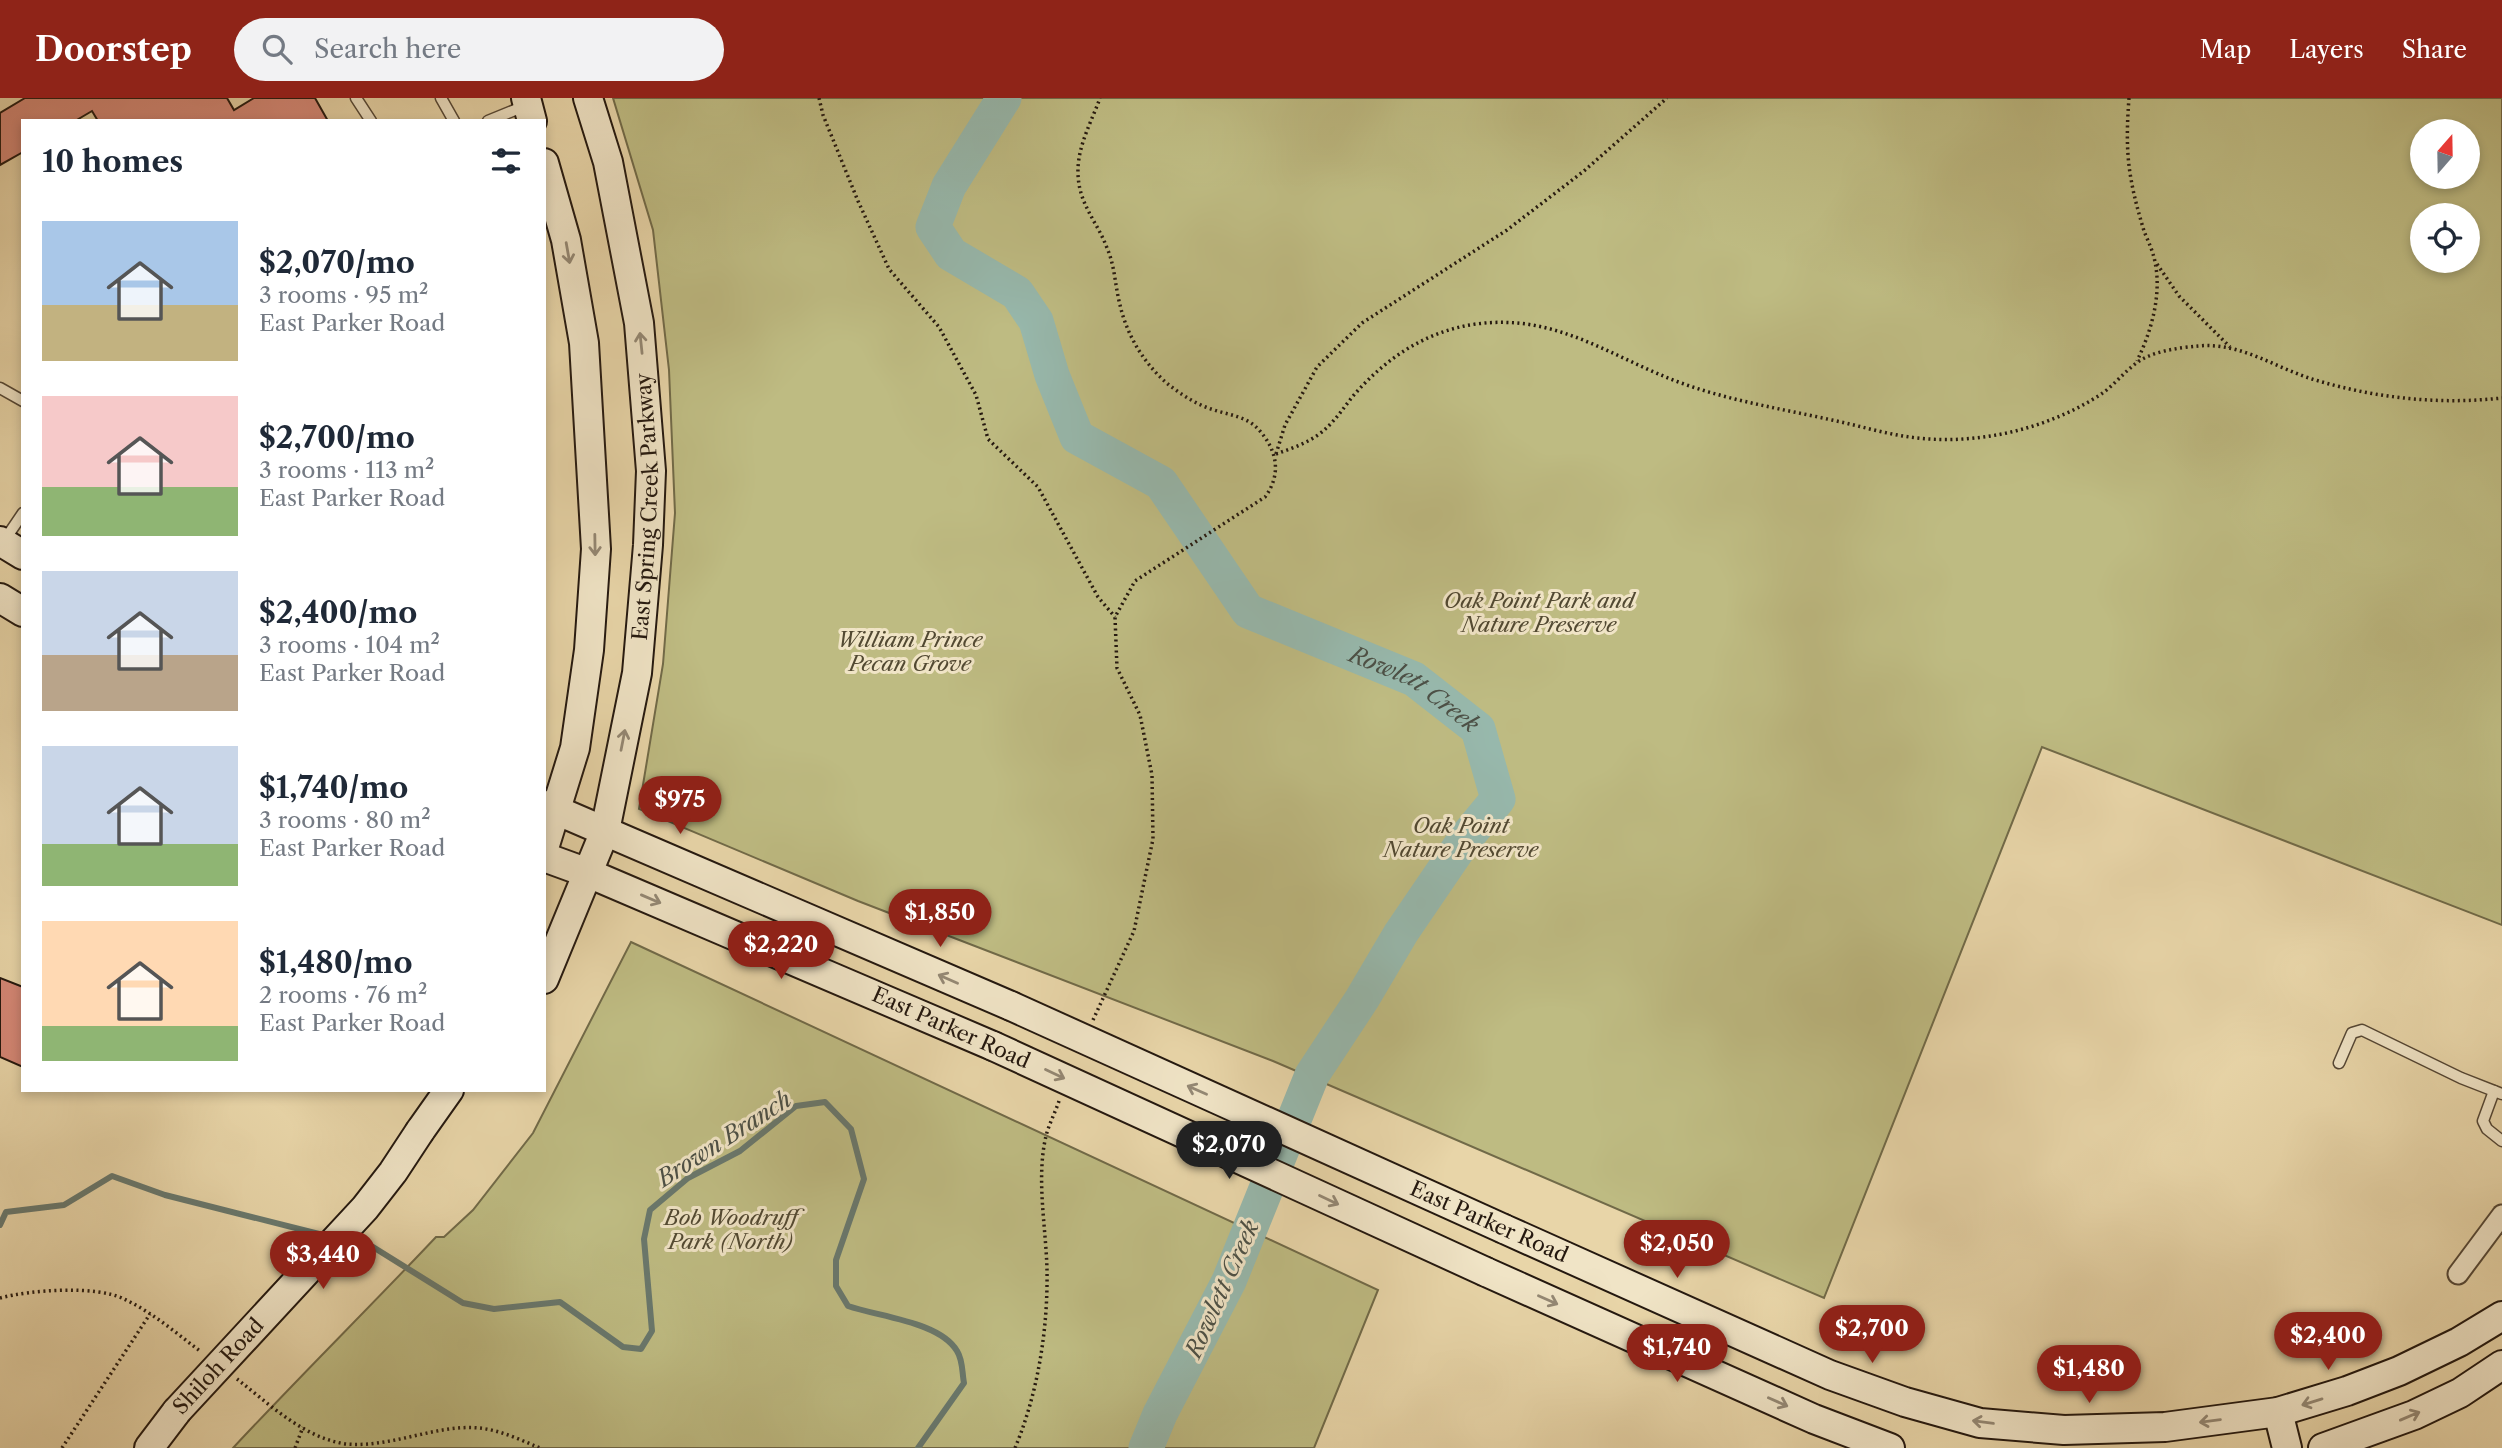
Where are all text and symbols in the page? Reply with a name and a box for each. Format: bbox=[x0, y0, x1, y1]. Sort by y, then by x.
search box bbox=[234, 18, 724, 81]
text: Doorstep bbox=[35, 29, 192, 70]
icon: search bbox=[258, 30, 296, 68]
text: Search here bbox=[314, 33, 461, 65]
text: Map bbox=[2200, 35, 2251, 64]
text: Layers bbox=[2289, 35, 2364, 64]
text: Share bbox=[2402, 35, 2467, 64]
north arrow bbox=[2410, 119, 2480, 189]
map controls bbox=[2410, 119, 2480, 273]
icon: filters bbox=[487, 142, 525, 180]
text: 10 homes bbox=[42, 143, 183, 180]
button: locate bbox=[2410, 203, 2480, 273]
one-way arrow bbox=[562, 241, 575, 264]
text: $2,070/mo bbox=[259, 244, 415, 281]
icon: home bbox=[98, 249, 182, 333]
text: 3 rooms · 95 m² bbox=[259, 281, 428, 309]
text: East Parker Road bbox=[259, 309, 445, 337]
one-way arrow bbox=[634, 332, 647, 355]
street label: East Spring Creek Parkway bbox=[627, 372, 663, 641]
text: $2,700/mo bbox=[259, 419, 415, 456]
icon: home bbox=[98, 424, 182, 508]
text: 3 rooms · 113 m² bbox=[259, 456, 435, 484]
text: East Parker Road bbox=[259, 484, 445, 512]
one-way arrow bbox=[588, 533, 602, 556]
park label: Oak Point Park and Nature Preserve bbox=[1444, 588, 1637, 637]
text: $2,400/mo bbox=[259, 594, 417, 631]
icon: home bbox=[98, 599, 182, 683]
park label: William Prince Pecan Grove bbox=[837, 627, 984, 676]
text: 3 rooms · 104 m² bbox=[259, 631, 440, 659]
water label: Rowlett Creek bbox=[1343, 639, 1485, 739]
text: East Parker Road bbox=[259, 659, 445, 687]
one-way arrow bbox=[617, 729, 631, 752]
text: $1,740/mo bbox=[259, 769, 408, 806]
icon: home bbox=[98, 774, 182, 858]
pin: $975 bbox=[639, 776, 721, 836]
text: $975 bbox=[654, 785, 706, 813]
text: 3 rooms · 80 m² bbox=[259, 806, 431, 834]
park label: Oak Point Nature Preserve bbox=[1382, 813, 1539, 862]
text: East Parker Road bbox=[259, 834, 445, 862]
pin: $1,850 bbox=[883, 890, 997, 949]
one-way arrow bbox=[640, 893, 662, 906]
text: $1,850 bbox=[904, 898, 976, 926]
pin: $2,220 bbox=[724, 922, 838, 981]
text: $2,220 bbox=[744, 930, 818, 958]
text: $1,480/mo bbox=[259, 944, 413, 981]
icon: home bbox=[98, 949, 182, 1033]
one-way arrow bbox=[938, 972, 959, 985]
text: 2 rooms · 76 m² bbox=[259, 981, 427, 1009]
street label: East Parker Road bbox=[868, 982, 1034, 1074]
text: East Parker Road bbox=[259, 1009, 445, 1037]
one-way arrow bbox=[1044, 1068, 1065, 1081]
one-way arrow bbox=[1186, 1083, 1208, 1096]
water label: Brown Branch bbox=[650, 1085, 796, 1194]
pin: $2,070 bbox=[1172, 1122, 1286, 1181]
text: $2,070 bbox=[1192, 1130, 1266, 1158]
street label: East Parker Road bbox=[1406, 1176, 1572, 1268]
one-way arrow bbox=[1318, 1194, 1339, 1207]
park label: Bob Woodruff Park (North) bbox=[662, 1205, 805, 1254]
water label: Rowlett Creek bbox=[1178, 1216, 1265, 1364]
pin: $2,050 bbox=[1620, 1220, 1734, 1280]
text: $2,050 bbox=[1640, 1229, 1714, 1257]
pin: $3,440 bbox=[266, 1232, 380, 1291]
text: $3,440 bbox=[286, 1240, 360, 1268]
one-way arrow bbox=[1537, 1294, 1558, 1307]
pin: $2,700 bbox=[1815, 1306, 1929, 1365]
pin: $2,400 bbox=[2271, 1312, 2385, 1372]
street label: Shiloh Road bbox=[167, 1313, 269, 1419]
text: $2,700 bbox=[1835, 1314, 1909, 1342]
text: $2,400 bbox=[2290, 1321, 2366, 1349]
pin: $1,740 bbox=[1620, 1324, 1734, 1384]
text: $1,740 bbox=[1643, 1333, 1711, 1361]
pin: $1,480 bbox=[2032, 1346, 2146, 1405]
text: $1,480 bbox=[2053, 1354, 2125, 1382]
one-way arrow bbox=[1767, 1396, 1788, 1409]
one-way arrow bbox=[2301, 1397, 2323, 1410]
one-way arrow bbox=[2399, 1409, 2420, 1422]
one-way arrow bbox=[2199, 1414, 2222, 1427]
one-way arrow bbox=[1972, 1416, 1995, 1429]

